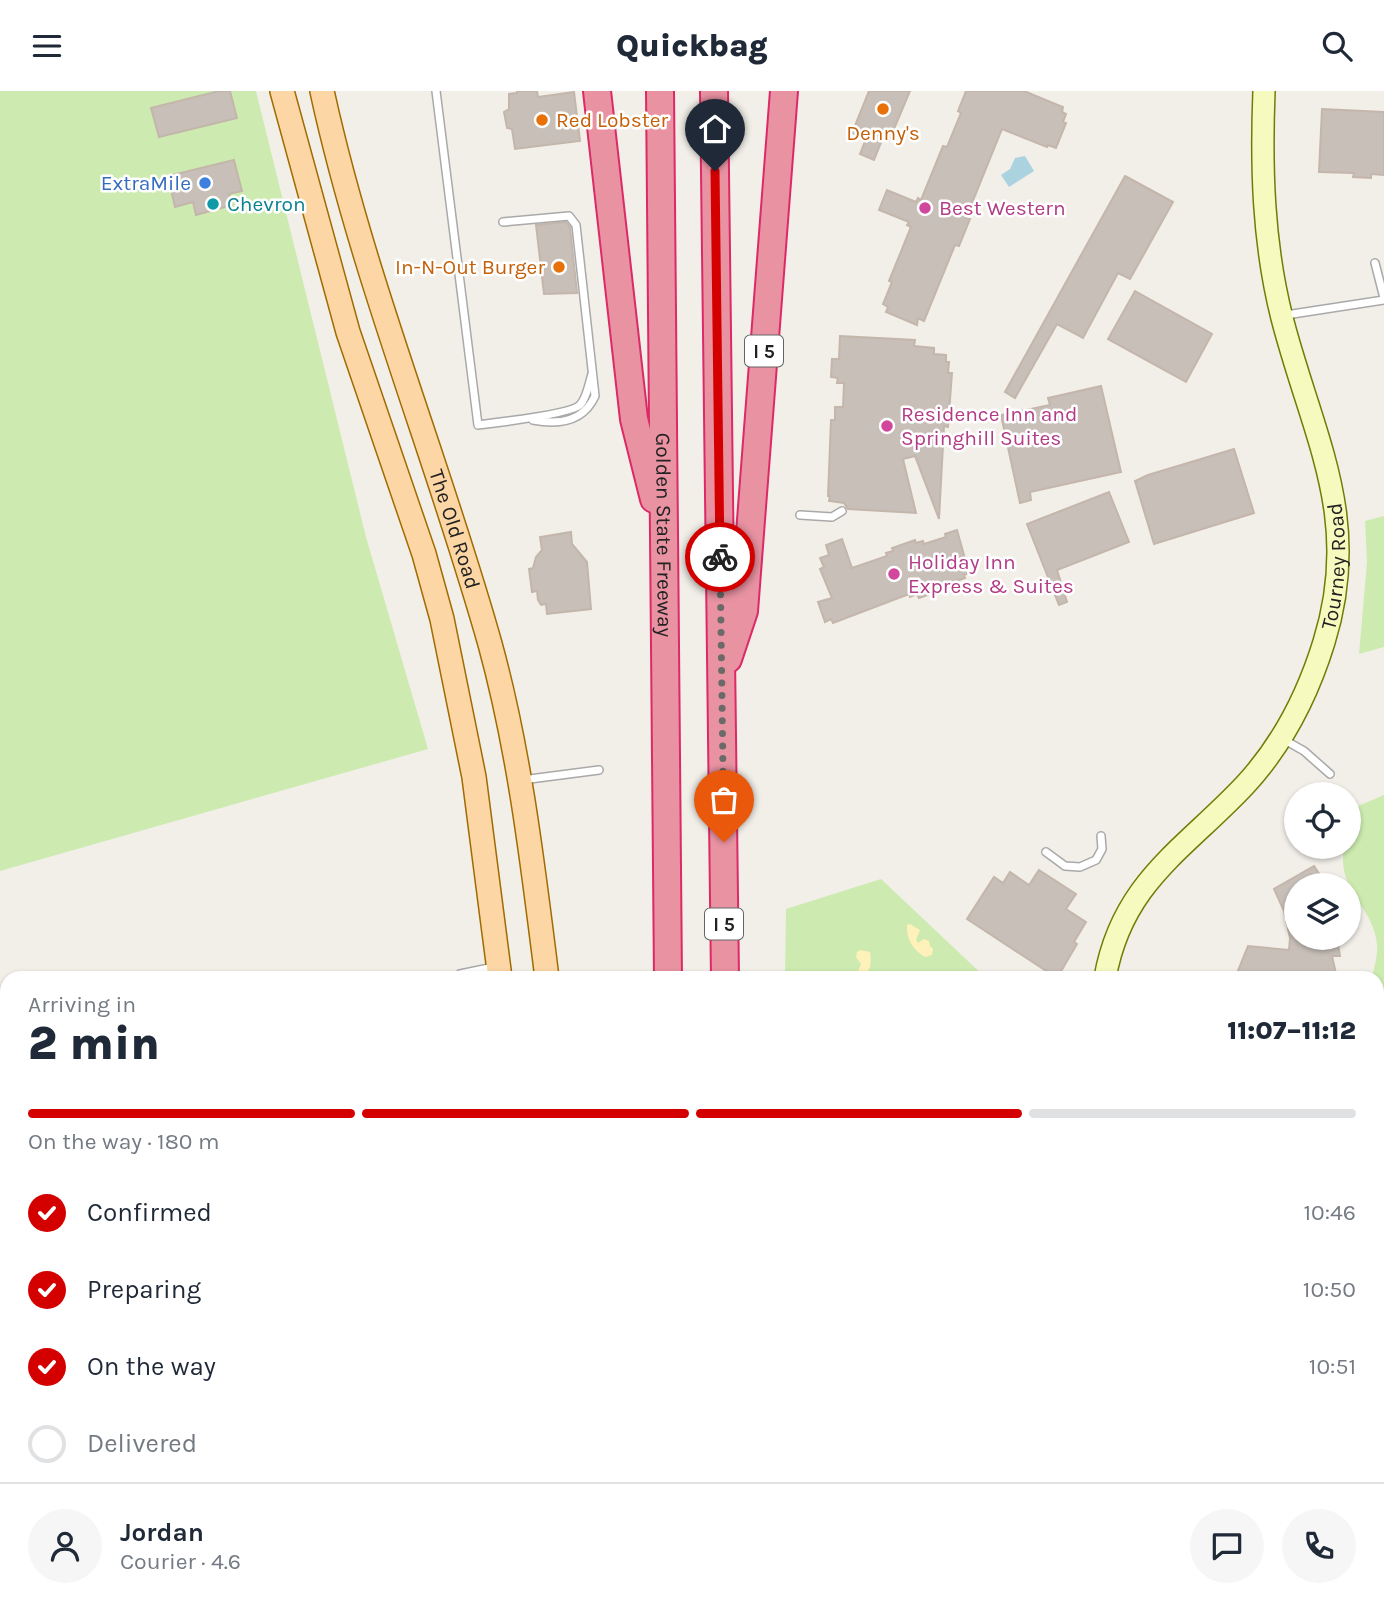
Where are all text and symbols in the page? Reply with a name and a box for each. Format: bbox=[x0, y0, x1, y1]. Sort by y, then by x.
icon: menu bbox=[28, 27, 66, 65]
text: Quickbag bbox=[616, 27, 768, 64]
icon: search bbox=[1318, 27, 1356, 65]
pin bbox=[685, 99, 745, 171]
marker: Denny's bbox=[875, 101, 891, 117]
place label: Red Lobster bbox=[556, 108, 669, 132]
icon: home bbox=[696, 110, 734, 148]
marker: Red Lobster bbox=[534, 112, 550, 128]
place label: Denny's bbox=[846, 121, 920, 145]
place label: ExtraMile bbox=[101, 171, 191, 195]
marker: ExtraMile bbox=[197, 175, 213, 191]
place label: Chevron bbox=[227, 192, 306, 216]
marker: Chevron bbox=[205, 196, 221, 212]
place label: Best Western bbox=[939, 196, 1066, 220]
marker: Best Western bbox=[917, 200, 933, 216]
place label: In-N-Out Burger bbox=[395, 255, 545, 279]
marker: In-N-Out Burger bbox=[551, 259, 567, 275]
road number: I 5 bbox=[745, 335, 783, 367]
place label: Residence Inn and Springhill Suites bbox=[901, 402, 1077, 450]
marker: Residence Inn and Springhill Suites bbox=[879, 418, 895, 434]
street label: Golden State Freeway bbox=[651, 433, 677, 638]
street label: The Old Road bbox=[424, 466, 485, 592]
street label: Tourney Road bbox=[1316, 502, 1350, 632]
courier bbox=[685, 522, 755, 592]
icon: bike bbox=[701, 538, 739, 576]
place label: Holiday Inn Express & Suites bbox=[908, 550, 1074, 598]
marker: Holiday Inn Express & Suites bbox=[886, 566, 902, 582]
pin bbox=[694, 770, 754, 842]
icon: bag bbox=[705, 781, 743, 819]
map controls bbox=[1284, 782, 1361, 950]
button: locate bbox=[1284, 782, 1361, 859]
button: layers bbox=[1284, 873, 1361, 950]
road number: I 5 bbox=[705, 909, 743, 939]
text: Arriving in bbox=[28, 991, 136, 1018]
text: 11:07–11:12 bbox=[1227, 1015, 1356, 1046]
text: 2 min bbox=[28, 1017, 160, 1071]
text: On the way · 180 m bbox=[28, 1128, 219, 1155]
icon: check bbox=[28, 1194, 66, 1232]
text: Confirmed bbox=[87, 1197, 212, 1228]
text: 10:46 bbox=[1303, 1199, 1356, 1226]
icon: check bbox=[28, 1271, 66, 1309]
text: Preparing bbox=[87, 1274, 201, 1305]
text: 10:50 bbox=[1303, 1276, 1356, 1303]
icon: check bbox=[28, 1348, 66, 1386]
text: On the way bbox=[87, 1351, 216, 1382]
text: 10:51 bbox=[1309, 1353, 1356, 1380]
text: Delivered bbox=[87, 1428, 197, 1459]
button: person bbox=[28, 1509, 102, 1583]
button: chat bbox=[1190, 1509, 1264, 1583]
button: phone bbox=[1282, 1509, 1356, 1583]
text: Jordan bbox=[120, 1517, 204, 1548]
text: Courier · 4.6 bbox=[120, 1548, 241, 1575]

